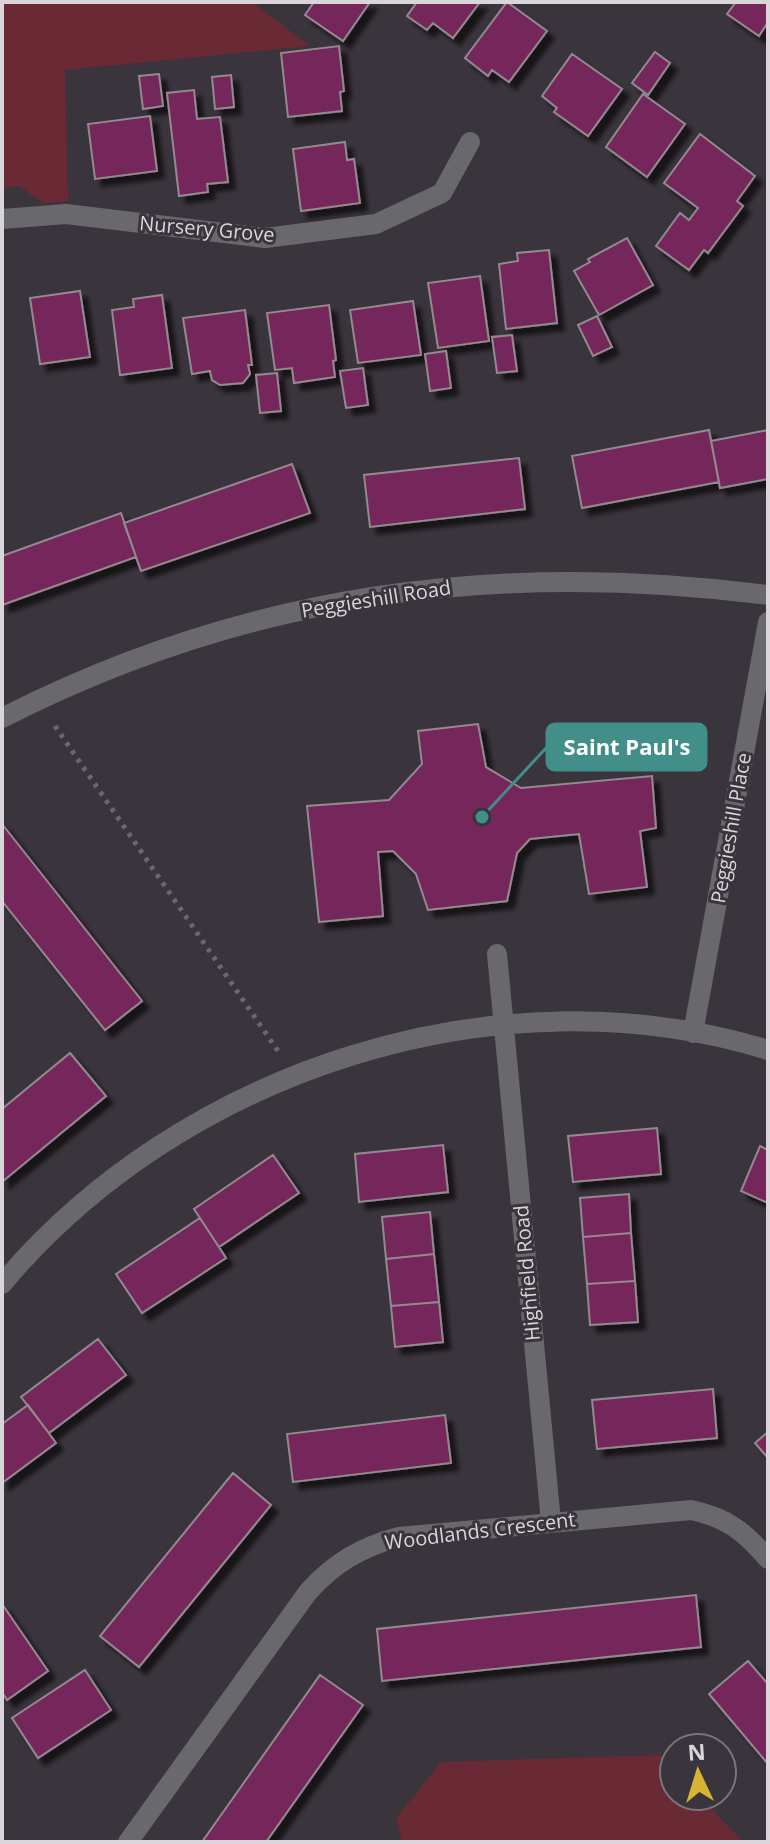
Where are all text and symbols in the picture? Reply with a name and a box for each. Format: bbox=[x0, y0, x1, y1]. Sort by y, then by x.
street label: Nursery Grove bbox=[138, 209, 276, 248]
street label: Peggieshill Road bbox=[299, 573, 453, 624]
callout: Saint Paul's bbox=[547, 724, 706, 770]
text: Saint Paul's bbox=[564, 731, 691, 761]
street label: Peggieshill Place bbox=[704, 751, 757, 905]
street label: Highfield Road bbox=[507, 1204, 546, 1342]
street label: Woodlands Crescent bbox=[383, 1505, 577, 1556]
north arrow bbox=[658, 1732, 738, 1812]
text: N bbox=[687, 1735, 707, 1767]

